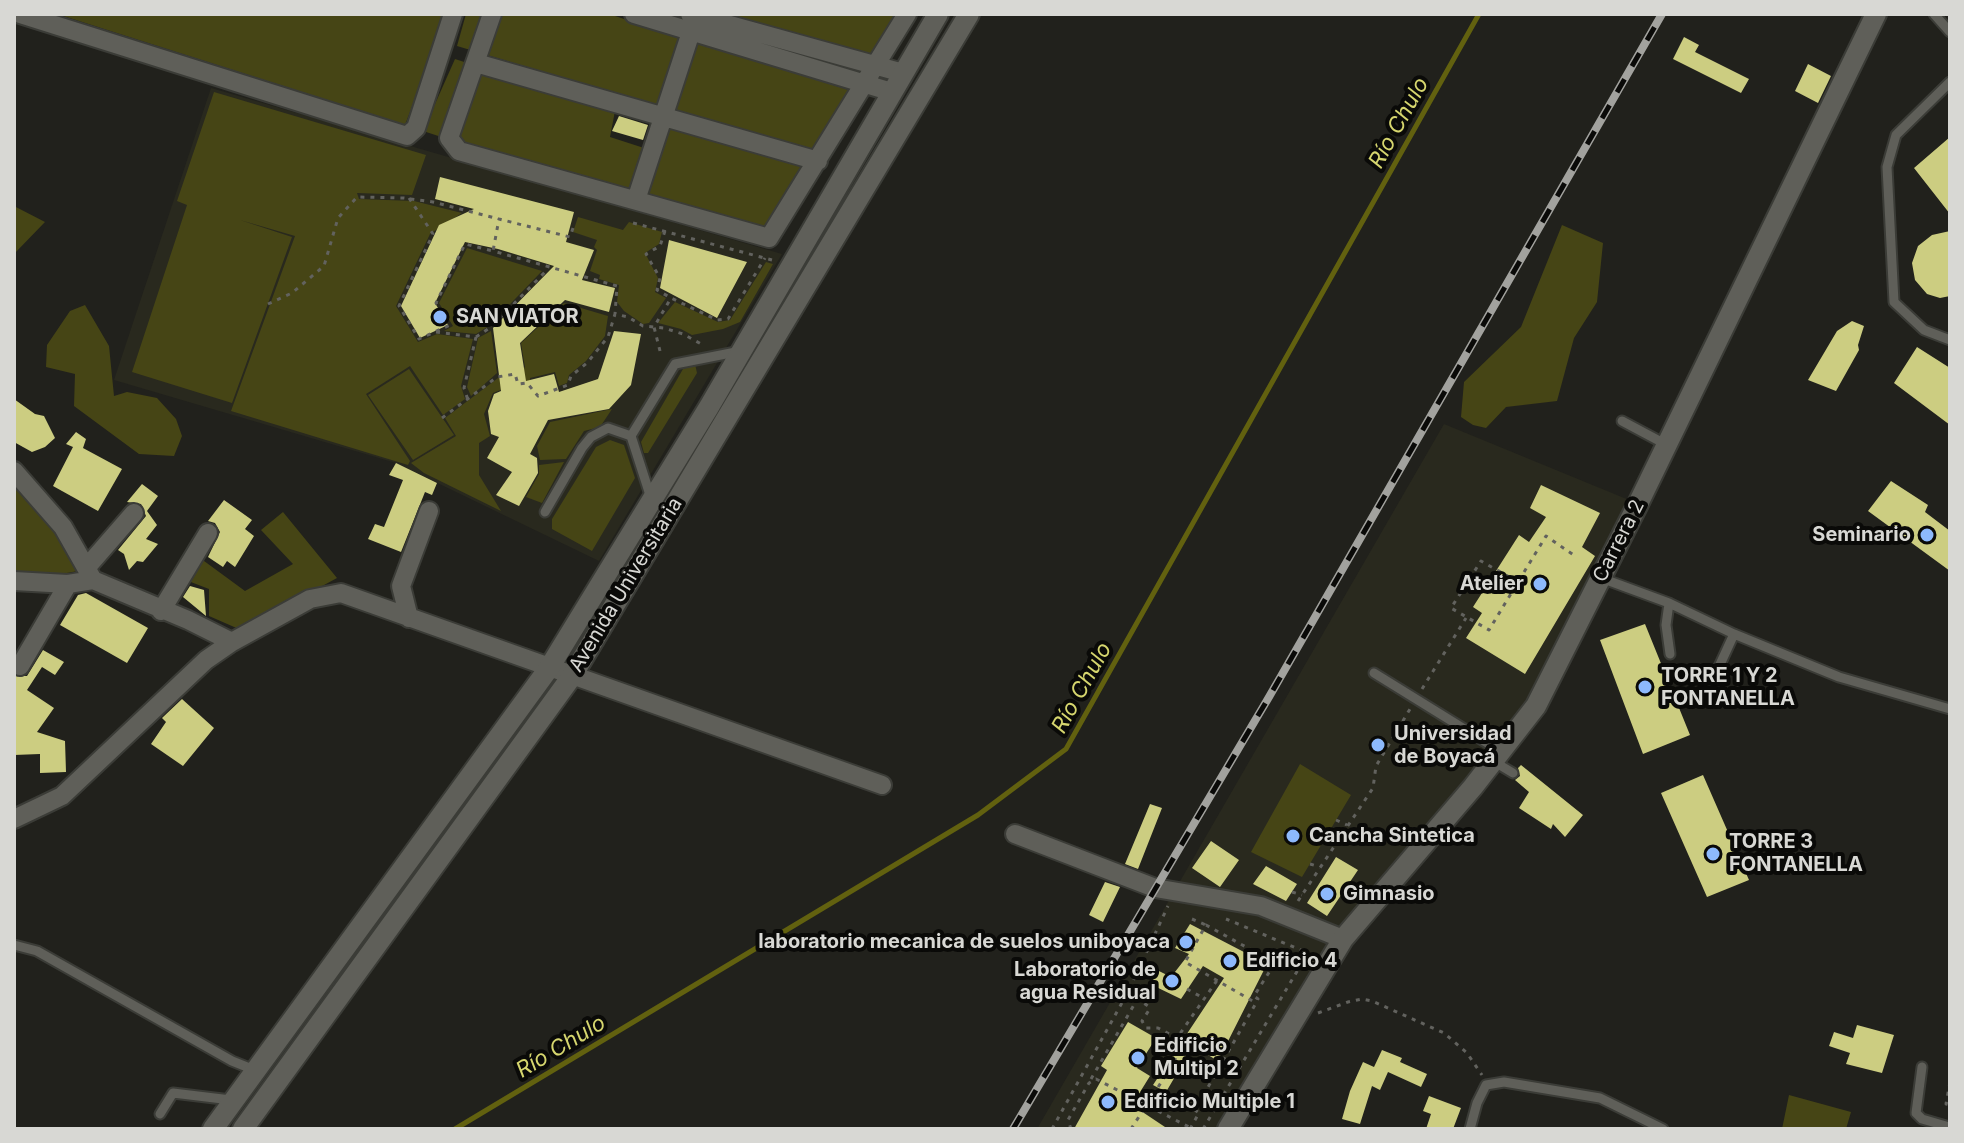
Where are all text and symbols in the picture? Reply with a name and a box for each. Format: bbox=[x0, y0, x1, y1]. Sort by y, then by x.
water label: Río Chulo bbox=[1363, 73, 1435, 173]
place label: SAN VIATOR bbox=[456, 305, 579, 329]
marker: SAN VIATOR bbox=[431, 308, 449, 326]
street label: Avenida Universitaria bbox=[564, 493, 688, 677]
street label: Carrera 2 bbox=[1588, 496, 1650, 586]
place label: Seminario bbox=[1812, 523, 1911, 547]
marker: Seminario bbox=[1918, 526, 1936, 544]
place label: Atelier bbox=[1460, 572, 1524, 596]
marker: Atelier bbox=[1531, 575, 1549, 593]
water label: Río Chulo bbox=[1046, 638, 1118, 738]
place label: TORRE 1 Y 2 FONTANELLA bbox=[1661, 664, 1795, 711]
marker: TORRE 1 Y 2 FONTANELLA bbox=[1636, 678, 1654, 696]
place label: Universidad de Boyacá bbox=[1394, 722, 1512, 769]
marker: Universidad de Boyacá bbox=[1369, 736, 1387, 754]
place label: Cancha Sintetica bbox=[1309, 824, 1475, 848]
marker: Cancha Sintetica bbox=[1284, 827, 1302, 845]
place label: TORRE 3 FONTANELLA bbox=[1729, 830, 1863, 877]
marker: TORRE 3 FONTANELLA bbox=[1704, 845, 1722, 863]
place label: Gimnasio bbox=[1343, 882, 1435, 906]
marker: Gimnasio bbox=[1318, 885, 1336, 903]
place label: laboratorio mecanica de suelos uniboyaca bbox=[758, 930, 1170, 954]
marker: laboratorio mecanica de suelos uniboyaca bbox=[1177, 933, 1195, 951]
place label: Edificio 4 bbox=[1246, 949, 1337, 973]
marker: Edificio 4 bbox=[1221, 952, 1239, 970]
place label: Laboratorio de agua Residual bbox=[1014, 958, 1156, 1005]
marker: Laboratorio de agua Residual bbox=[1163, 972, 1181, 990]
water label: Río Chulo bbox=[512, 1010, 610, 1084]
place label: Edificio Multipl 2 bbox=[1154, 1034, 1239, 1081]
marker: Edificio Multipl 2 bbox=[1129, 1049, 1147, 1067]
place label: Edificio Multiple 1 bbox=[1124, 1090, 1295, 1114]
marker: Edificio Multiple 1 bbox=[1099, 1093, 1117, 1111]

